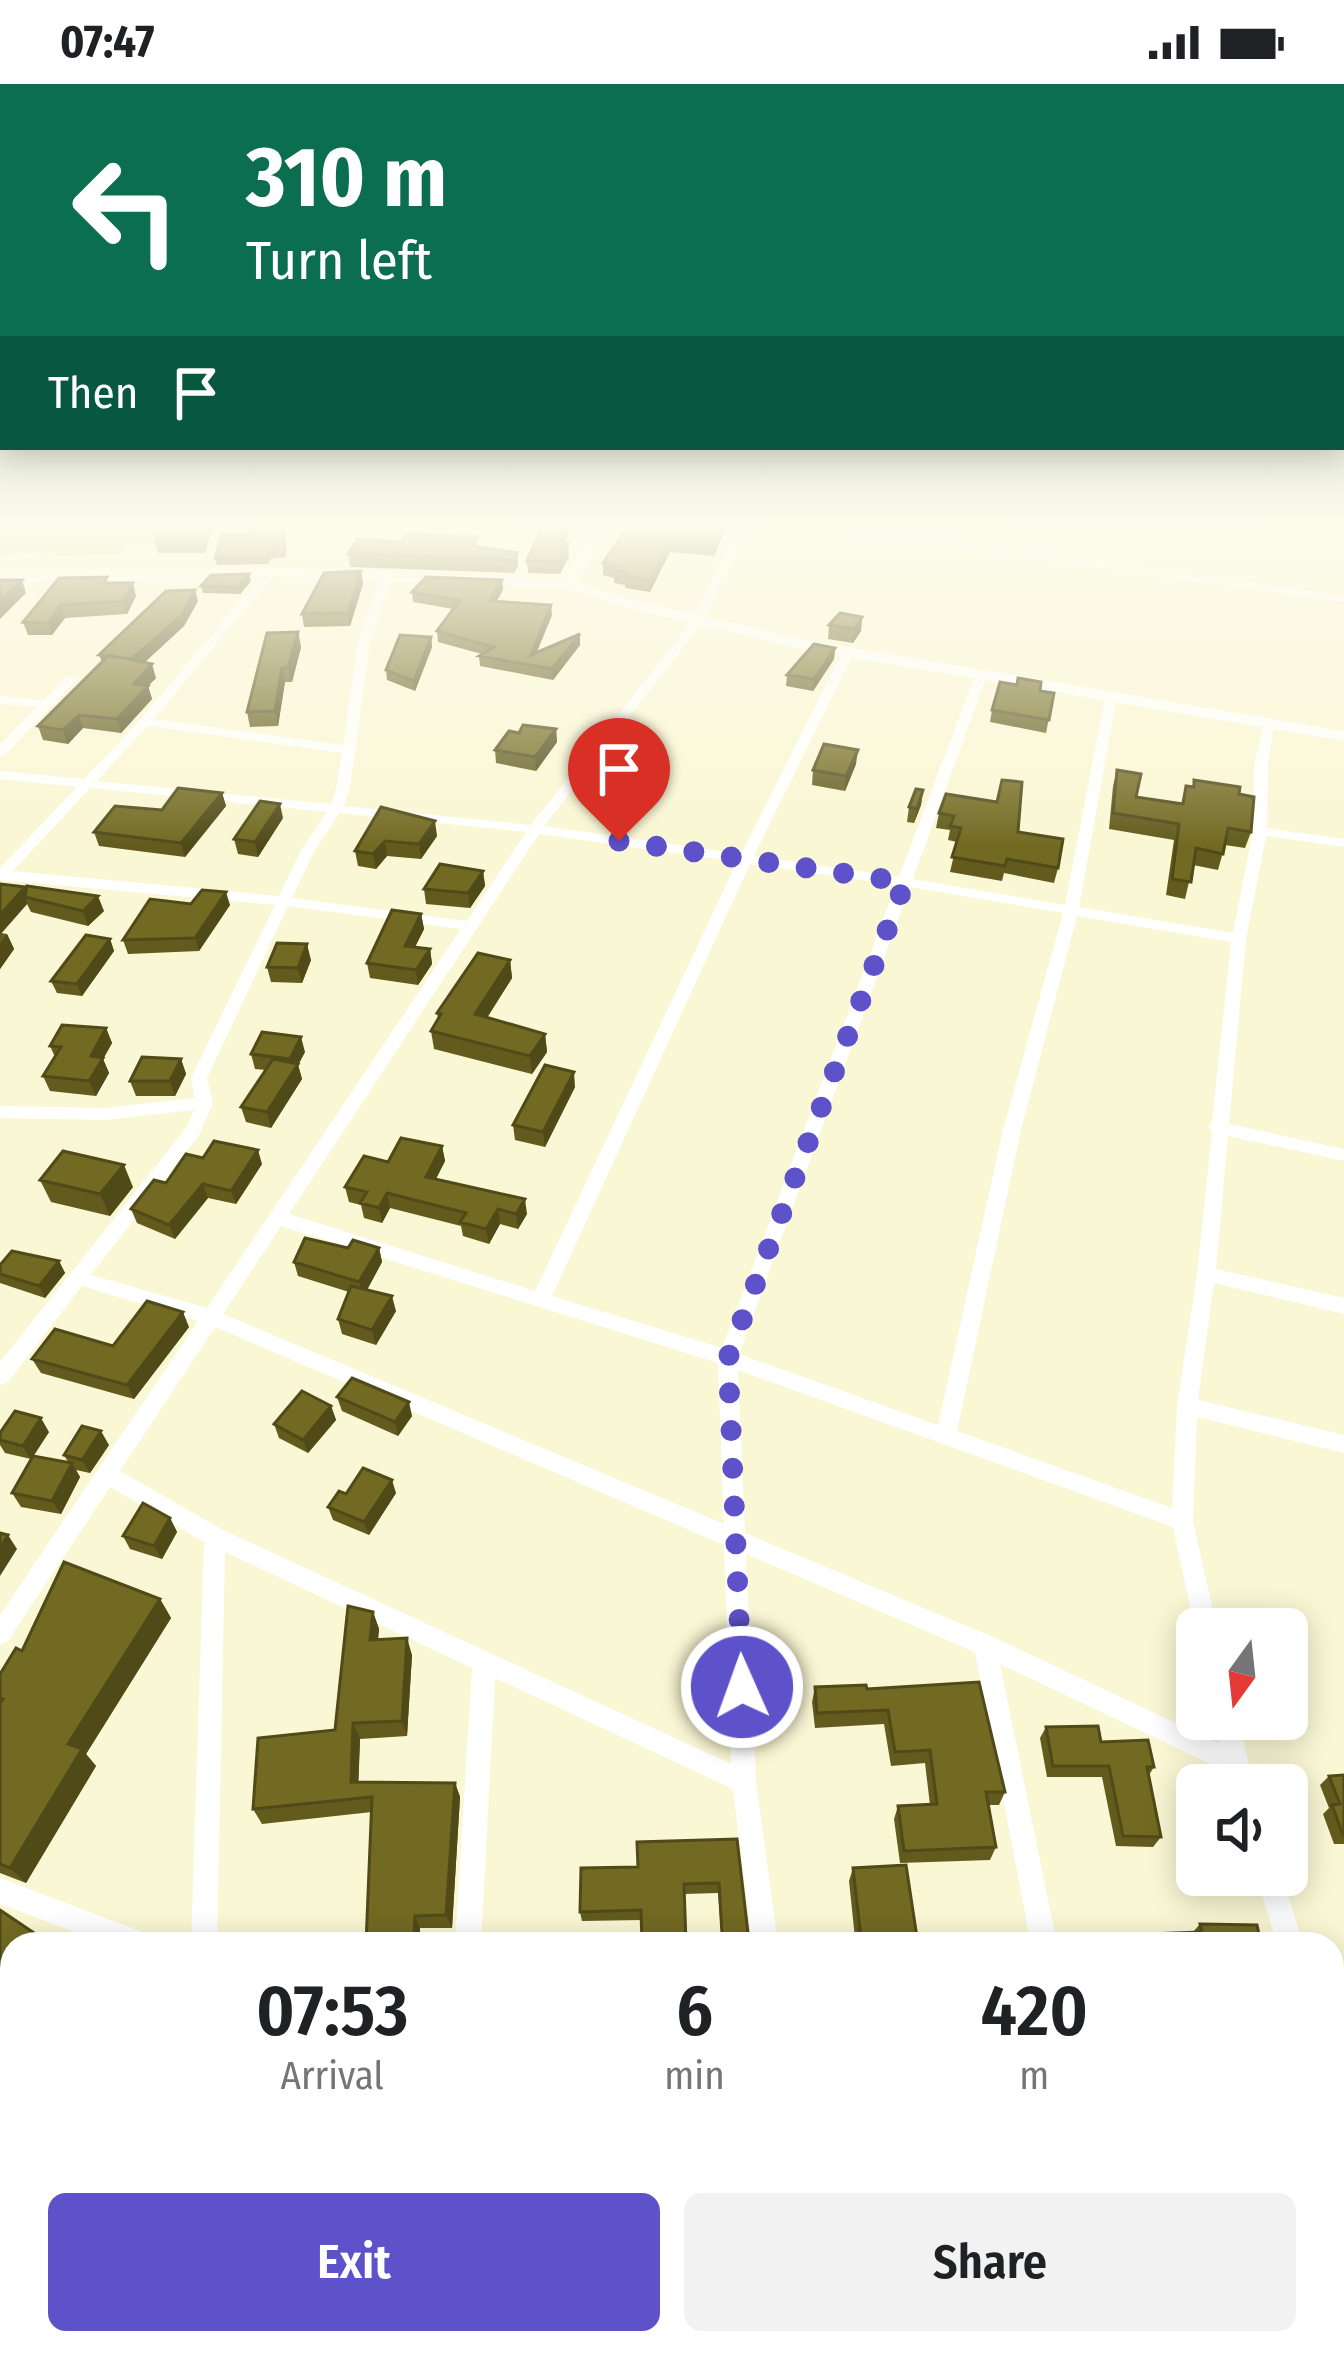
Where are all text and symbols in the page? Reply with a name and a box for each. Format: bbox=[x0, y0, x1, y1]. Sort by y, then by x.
text: 07:47 bbox=[60, 15, 154, 69]
text: 310 m bbox=[246, 127, 447, 228]
icon: left bbox=[48, 132, 204, 288]
text: Turn left bbox=[246, 229, 432, 293]
icon: arrive bbox=[163, 360, 229, 426]
text: Then bbox=[48, 366, 139, 420]
pin bbox=[568, 718, 670, 841]
icon: arrive bbox=[586, 736, 652, 802]
north arrow bbox=[1176, 1608, 1308, 1740]
map controls bbox=[1176, 1608, 1308, 1896]
position arrow bbox=[679, 1624, 805, 1750]
button: sound bbox=[1176, 1764, 1308, 1896]
text: 07:53 bbox=[256, 1968, 408, 2054]
text: 6 bbox=[676, 1968, 713, 2054]
text: 420 bbox=[981, 1968, 1088, 2054]
text: Arrival bbox=[280, 2053, 384, 2099]
text: min bbox=[664, 2053, 725, 2099]
text: m bbox=[1019, 2053, 1049, 2099]
button: Exit bbox=[48, 2193, 660, 2331]
button: Share bbox=[684, 2193, 1296, 2331]

